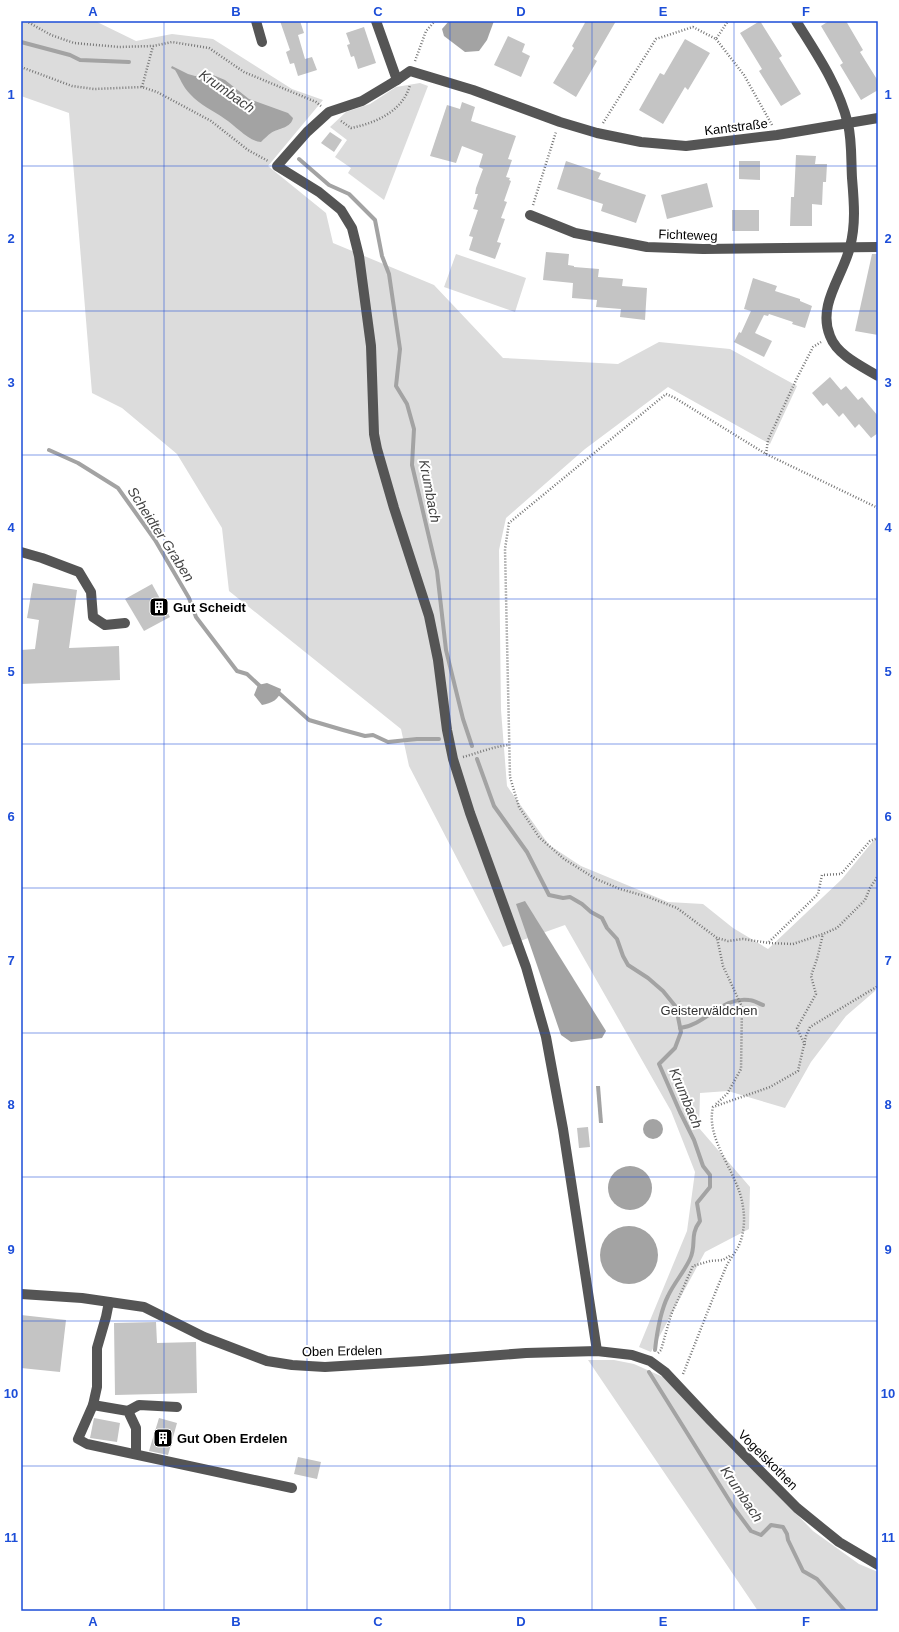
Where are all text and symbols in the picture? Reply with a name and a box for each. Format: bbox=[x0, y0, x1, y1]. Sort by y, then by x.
text: A bbox=[88, 4, 98, 19]
text: B bbox=[231, 4, 241, 19]
text: C bbox=[373, 4, 383, 19]
text: D bbox=[516, 4, 526, 19]
text: E bbox=[659, 4, 668, 19]
text: F bbox=[802, 4, 810, 19]
water label: Krumbach bbox=[196, 66, 258, 116]
text: 1 bbox=[7, 87, 15, 102]
text: 1 bbox=[884, 87, 892, 102]
street label: Kantstraße bbox=[704, 116, 768, 138]
street label: Fichteweg bbox=[658, 226, 718, 244]
text: 2 bbox=[7, 231, 15, 246]
text: 2 bbox=[884, 231, 892, 246]
text: 3 bbox=[7, 375, 15, 390]
text: 3 bbox=[884, 375, 892, 390]
water label: Krumbach bbox=[416, 458, 444, 524]
water label: Scheidter Graben bbox=[124, 484, 198, 585]
text: 4 bbox=[7, 520, 15, 535]
text: 4 bbox=[884, 520, 892, 535]
building icon: Gut Scheidt bbox=[148, 596, 170, 618]
place label: Gut Scheidt bbox=[173, 600, 247, 615]
text: 5 bbox=[7, 664, 15, 679]
text: 5 bbox=[884, 664, 892, 679]
text: 6 bbox=[7, 809, 15, 824]
text: 6 bbox=[884, 809, 892, 824]
text: 7 bbox=[7, 953, 15, 968]
text: 7 bbox=[884, 953, 892, 968]
park label: Geisterwäldchen bbox=[661, 1003, 757, 1018]
water label: Krumbach bbox=[666, 1066, 706, 1131]
text: 8 bbox=[7, 1097, 15, 1112]
text: 8 bbox=[884, 1097, 892, 1112]
text: 9 bbox=[7, 1242, 15, 1257]
text: 9 bbox=[884, 1242, 892, 1257]
street label: Oben Erdelen bbox=[302, 1343, 382, 1359]
text: 10 bbox=[4, 1386, 18, 1401]
text: 10 bbox=[881, 1386, 895, 1401]
building icon: Gut Oben Erdelen bbox=[152, 1427, 174, 1449]
street label: Vogelskothen bbox=[735, 1427, 801, 1493]
place label: Gut Oben Erdelen bbox=[177, 1431, 288, 1446]
water label: Krumbach bbox=[718, 1463, 767, 1525]
text: 11 bbox=[4, 1530, 18, 1545]
text: 11 bbox=[881, 1530, 895, 1545]
text: A bbox=[88, 1614, 98, 1629]
text: B bbox=[231, 1614, 241, 1629]
text: C bbox=[373, 1614, 383, 1629]
text: D bbox=[516, 1614, 526, 1629]
text: E bbox=[659, 1614, 668, 1629]
text: F bbox=[802, 1614, 810, 1629]

